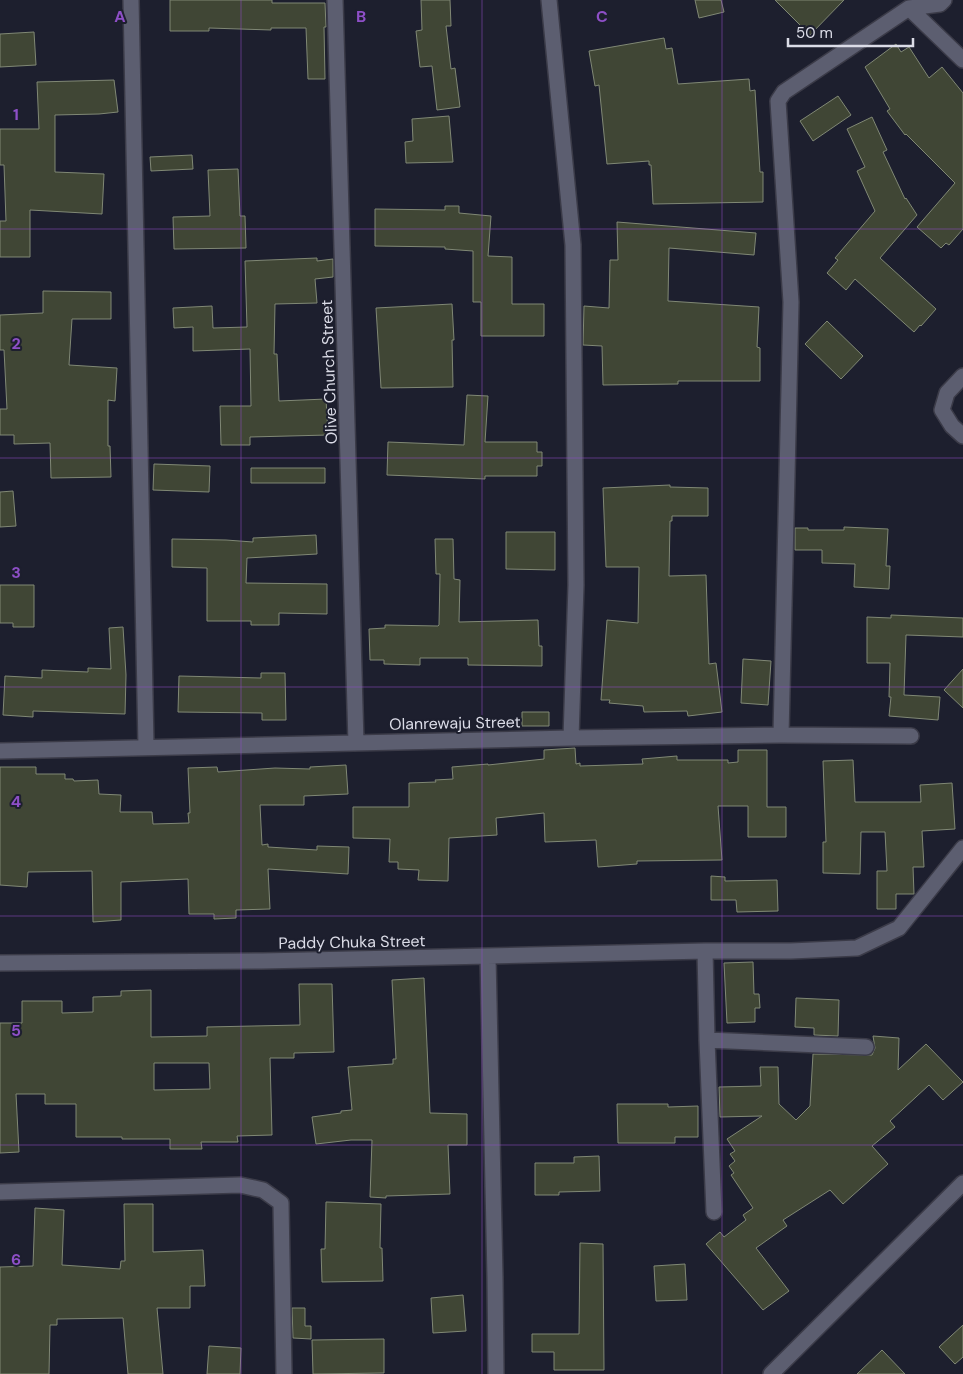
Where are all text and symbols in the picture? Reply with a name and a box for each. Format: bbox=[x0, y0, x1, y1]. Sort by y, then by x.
text: A bbox=[114, 6, 126, 27]
text: B bbox=[356, 6, 366, 27]
text: C bbox=[596, 6, 608, 27]
scale bar bbox=[788, 15, 913, 47]
text: 50 m bbox=[796, 23, 833, 43]
text: 1 bbox=[13, 104, 19, 125]
street label: Olive Church Street bbox=[316, 299, 342, 445]
text: 2 bbox=[11, 333, 21, 354]
text: 3 bbox=[11, 562, 21, 583]
street label: Olanrewaju Street bbox=[389, 711, 521, 735]
text: 4 bbox=[11, 791, 21, 812]
street label: Paddy Chuka Street bbox=[278, 930, 426, 954]
text: 5 bbox=[11, 1020, 21, 1041]
text: 6 bbox=[11, 1249, 21, 1270]

